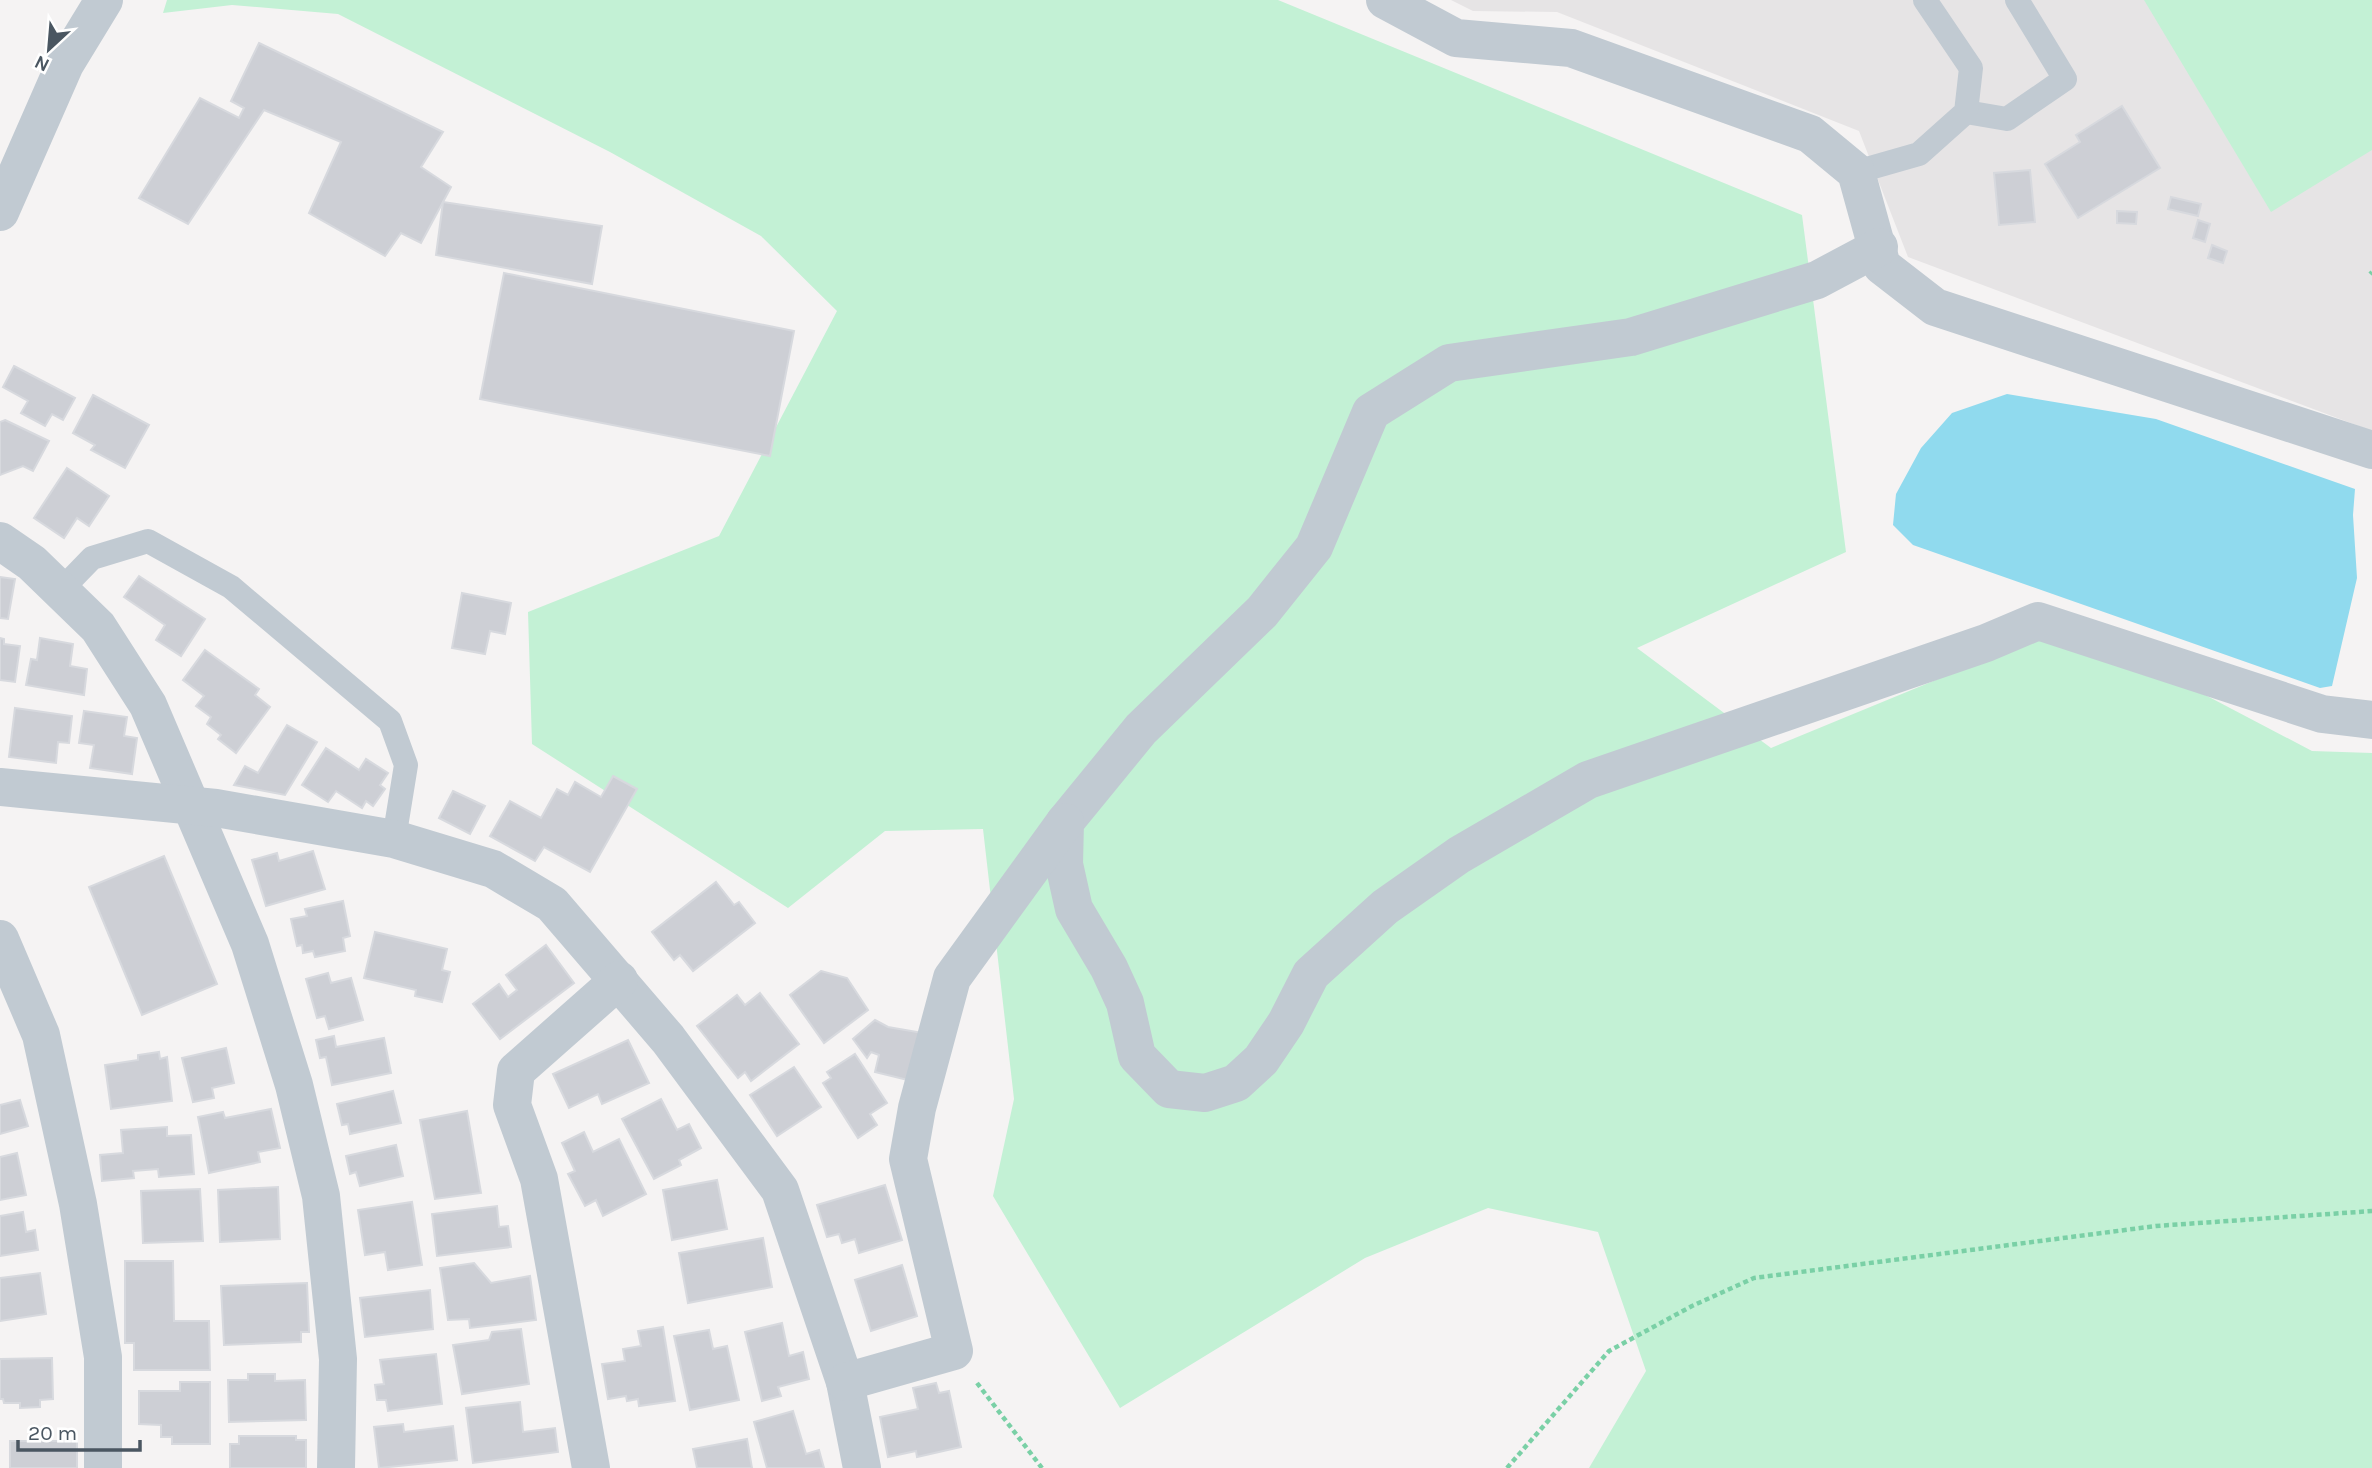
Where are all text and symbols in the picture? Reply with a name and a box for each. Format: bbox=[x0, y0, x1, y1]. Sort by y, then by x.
north arrow bbox=[14, 14, 84, 84]
text: N bbox=[31, 51, 53, 76]
scale bar bbox=[18, 1408, 140, 1452]
text: 20 m bbox=[28, 1421, 77, 1445]

